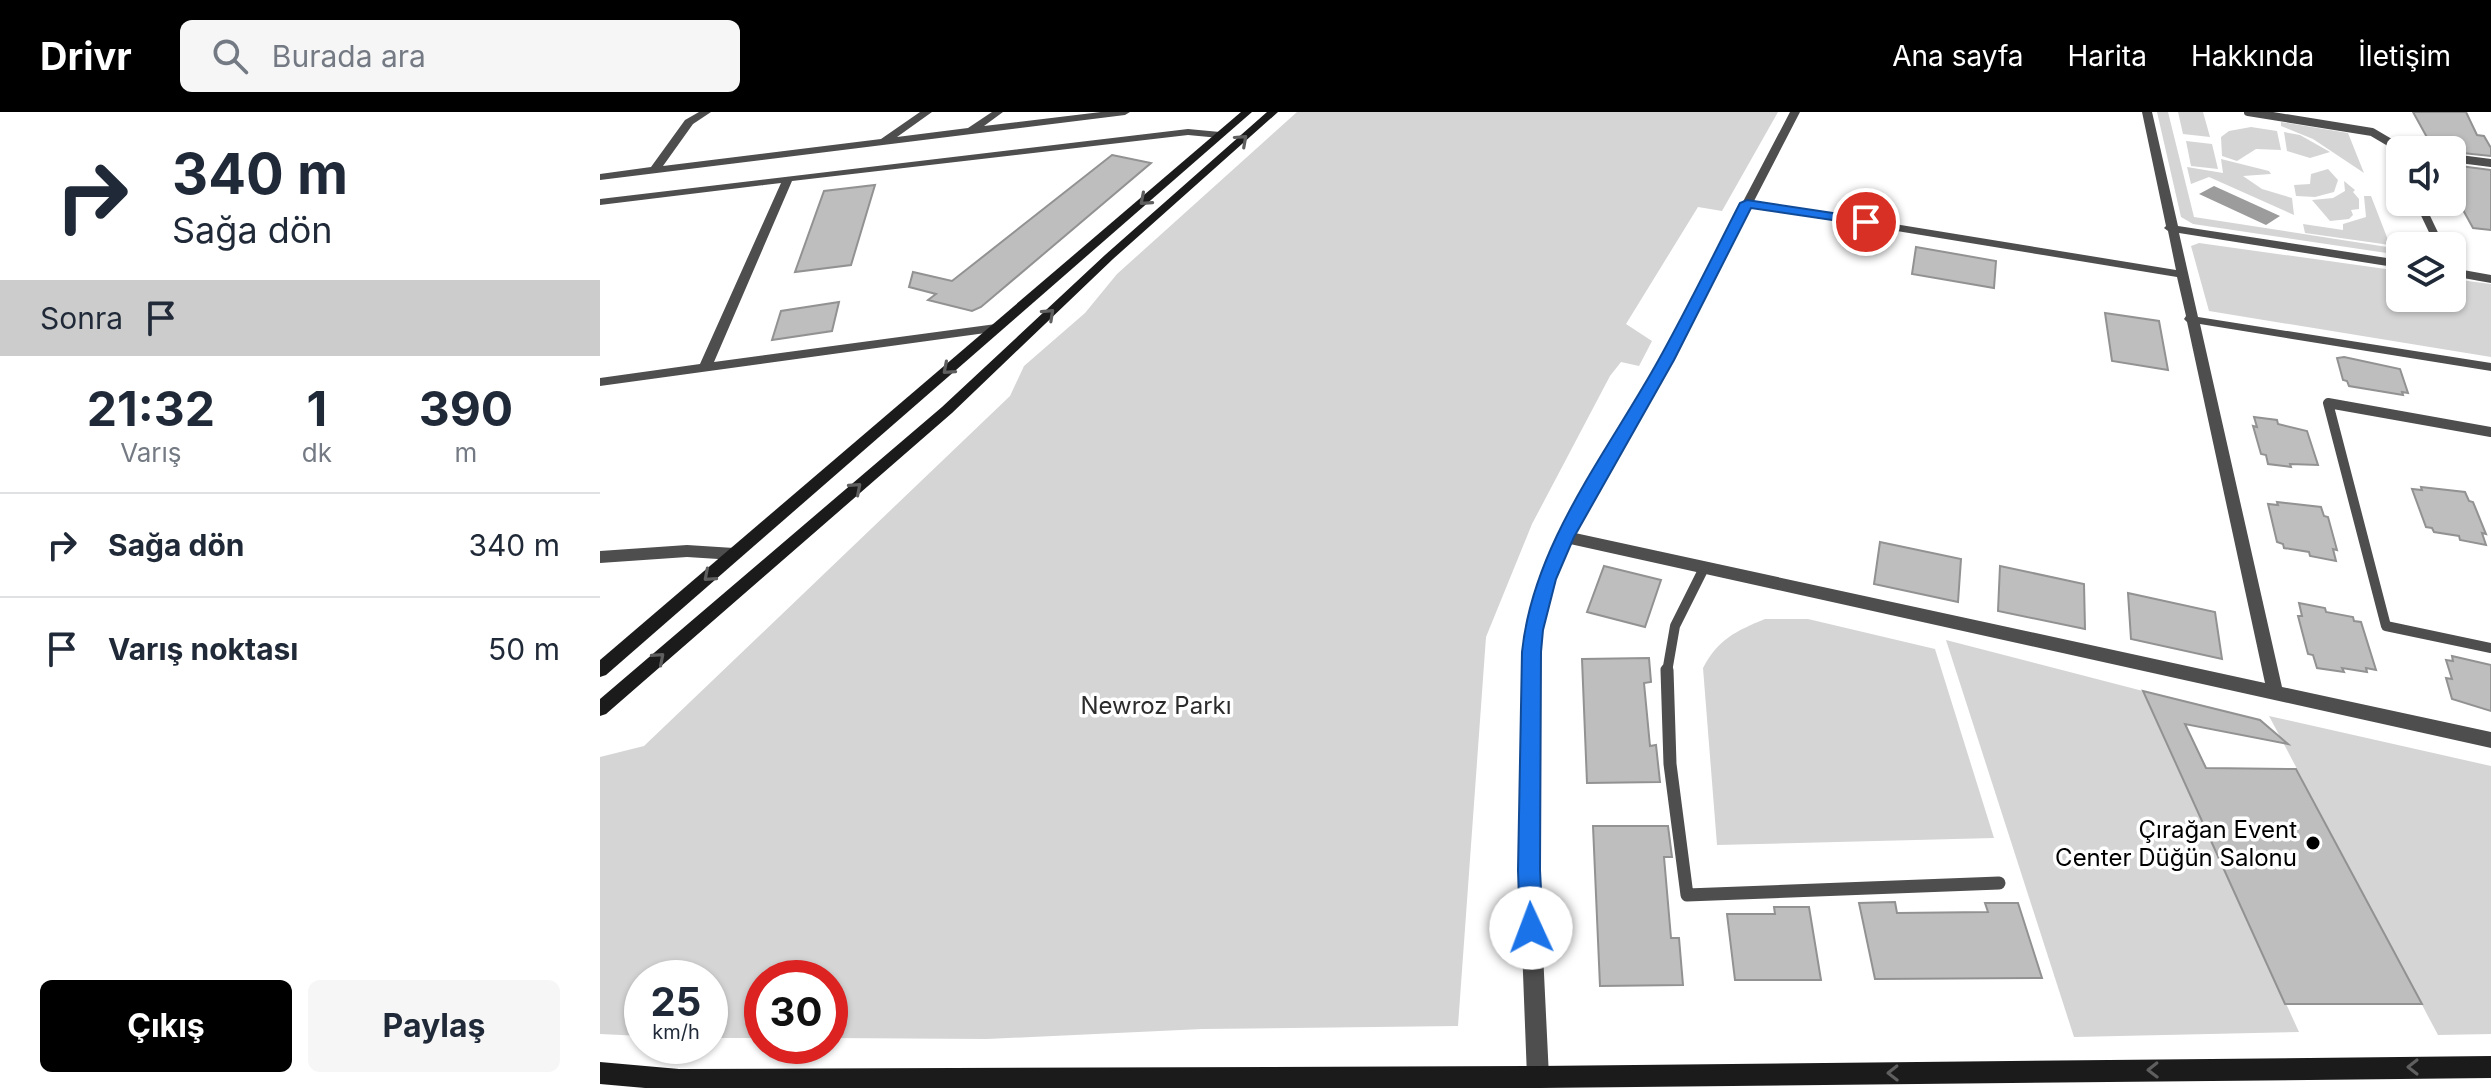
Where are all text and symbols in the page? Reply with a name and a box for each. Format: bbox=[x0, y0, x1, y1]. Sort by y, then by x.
search box bbox=[180, 20, 740, 92]
text: Drivr bbox=[40, 33, 132, 79]
icon: search bbox=[208, 34, 252, 78]
text: Burada ara bbox=[272, 38, 426, 74]
text: Ana sayfa bbox=[1892, 39, 2024, 73]
text: Harita bbox=[2068, 39, 2147, 73]
text: Hakkında bbox=[2191, 39, 2314, 73]
text: İletişim bbox=[2358, 39, 2451, 73]
one-way arrow bbox=[1233, 135, 1247, 150]
map controls bbox=[2386, 136, 2466, 312]
button: sound bbox=[2386, 136, 2466, 216]
text: 340 m bbox=[172, 140, 348, 208]
icon: right bbox=[40, 144, 144, 248]
pin bbox=[1832, 188, 1900, 256]
one-way arrow bbox=[1140, 190, 1154, 204]
icon: arrive bbox=[1844, 200, 1888, 244]
text: Sağa dön bbox=[172, 208, 333, 252]
button: layers bbox=[2386, 232, 2466, 312]
icon: arrive bbox=[139, 296, 183, 340]
text: Sonra bbox=[40, 300, 123, 336]
one-way arrow bbox=[1040, 309, 1054, 324]
one-way arrow bbox=[943, 360, 958, 374]
text: 21:32 bbox=[87, 379, 215, 438]
text: 1 bbox=[306, 379, 327, 438]
text: 390 bbox=[419, 379, 513, 438]
text: Varış bbox=[120, 437, 182, 468]
text: dk bbox=[302, 437, 332, 468]
text: m bbox=[455, 437, 477, 468]
one-way arrow bbox=[846, 483, 861, 498]
icon: right bbox=[40, 523, 84, 567]
text: Sağa dön bbox=[108, 527, 245, 563]
text: 340 m bbox=[468, 527, 560, 563]
one-way arrow bbox=[704, 566, 718, 581]
icon: arrive bbox=[40, 627, 84, 671]
text: Varış noktası bbox=[108, 631, 298, 667]
text: 50 m bbox=[488, 631, 560, 667]
one-way arrow bbox=[650, 653, 664, 668]
park label: Newroz Parkı bbox=[1080, 691, 1232, 720]
place label: Çırağan Event Center Düğün Salonu bbox=[2055, 815, 2297, 872]
marker: Çırağan Event Center Düğün Salonu bbox=[2304, 834, 2322, 852]
position arrow bbox=[1489, 886, 1573, 970]
speed limit sign: 30 bbox=[744, 960, 848, 1064]
text: 25 bbox=[651, 977, 701, 1026]
button: Çıkış bbox=[40, 980, 292, 1072]
button: Paylaş bbox=[308, 980, 560, 1072]
text: km/h bbox=[652, 1020, 700, 1044]
one-way arrow bbox=[2406, 1058, 2419, 1076]
one-way arrow bbox=[2146, 1061, 2159, 1079]
one-way arrow bbox=[1886, 1064, 1899, 1081]

